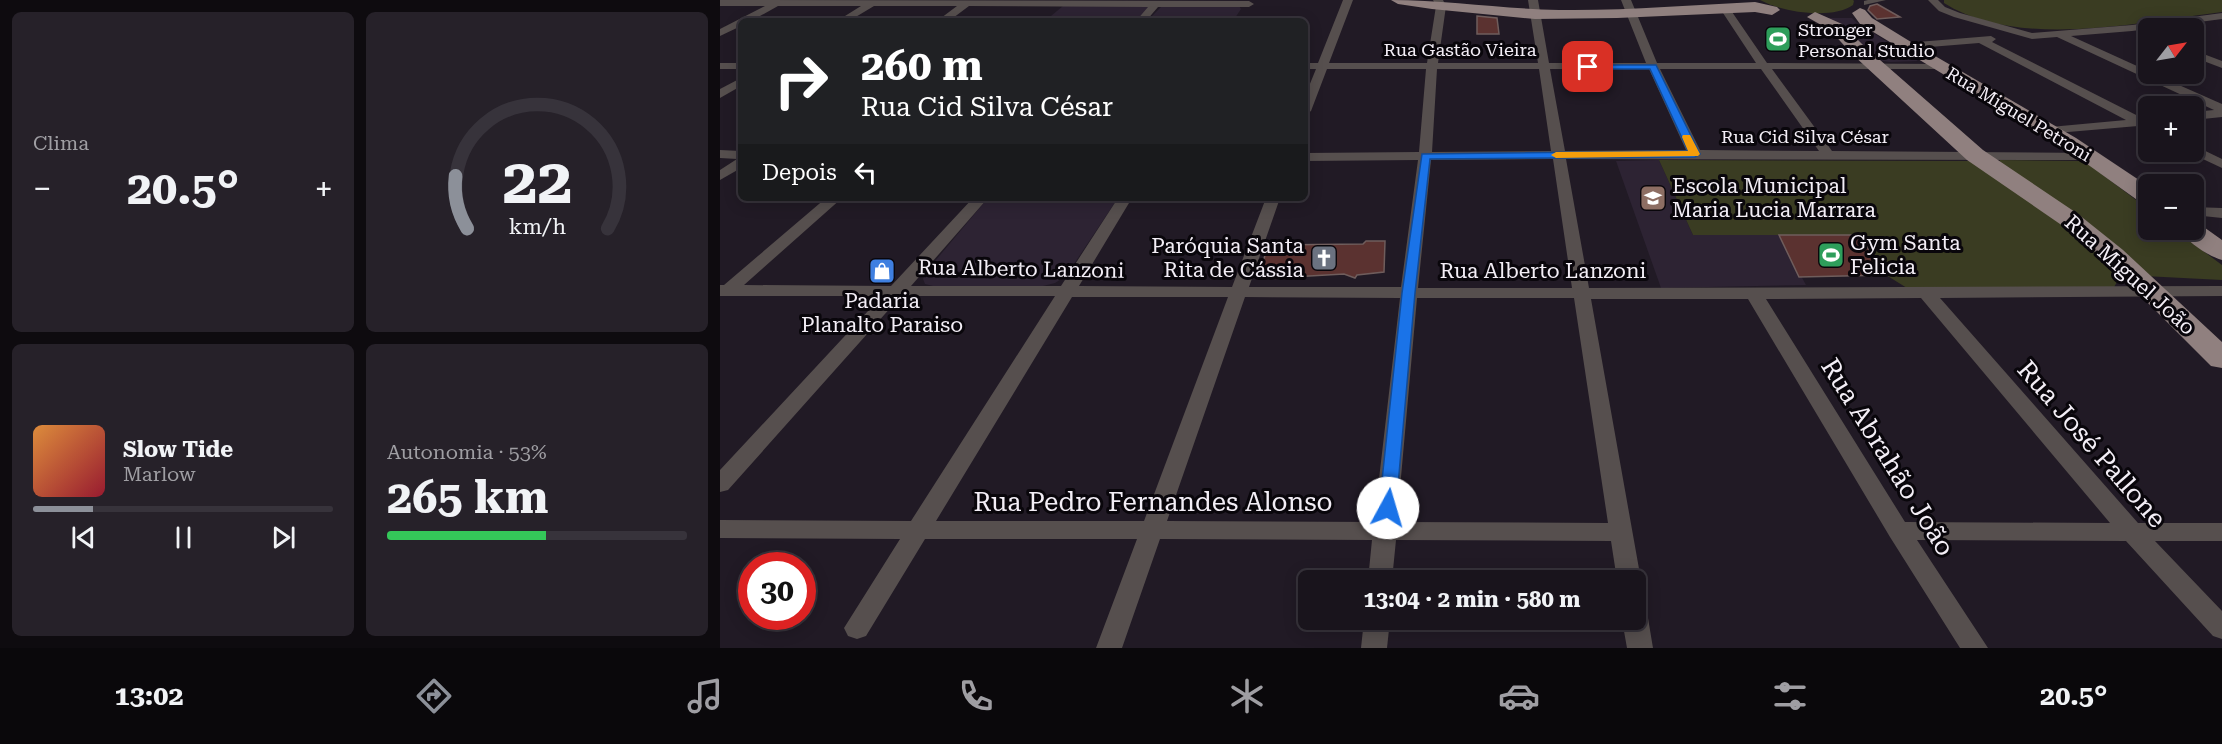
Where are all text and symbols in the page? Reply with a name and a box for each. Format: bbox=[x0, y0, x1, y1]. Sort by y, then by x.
north arrow bbox=[2138, 18, 2204, 84]
map controls bbox=[2138, 18, 2204, 240]
place label: Stronger Personal Studio bbox=[1798, 19, 1935, 61]
sports icon: Stronger Personal Studio bbox=[1763, 24, 1793, 54]
street label: Rua Gastão Vieira bbox=[1384, 39, 1537, 60]
text: 260 m bbox=[861, 41, 983, 90]
pin bbox=[1562, 41, 1613, 92]
icon: right bbox=[762, 42, 840, 120]
icon: arrive bbox=[1571, 50, 1604, 83]
street label: Rua Miguel Petroni bbox=[1943, 62, 2095, 166]
text: Rua Cid Silva César bbox=[861, 91, 1113, 123]
button: + bbox=[2138, 96, 2204, 162]
street label: Rua Cid Silva César bbox=[1721, 126, 1889, 147]
text: Clima bbox=[33, 131, 89, 155]
text: 22 bbox=[502, 145, 572, 218]
icon: left bbox=[849, 156, 882, 189]
text: Depois bbox=[762, 160, 837, 185]
text: 20.5° bbox=[127, 162, 239, 215]
text: − bbox=[33, 169, 51, 208]
text: + bbox=[315, 169, 333, 208]
place label: Escola Municipal Maria Lucia Marrara bbox=[1672, 174, 1876, 222]
button: − bbox=[2138, 174, 2204, 240]
school or university icon: Escola Municipal Maria Lucia Marrara bbox=[1638, 183, 1668, 213]
street label: Rua Miguel João bbox=[2060, 210, 2200, 340]
text: km/h bbox=[508, 214, 566, 239]
place label: Gym Santa Felicia bbox=[1850, 231, 1961, 279]
place label: Paróquia Santa Rita de Cássia bbox=[1151, 234, 1305, 282]
sports icon: Gym Santa Felicia bbox=[1816, 240, 1846, 270]
church icon: Paróquia Santa Rita de Cássia bbox=[1309, 243, 1339, 273]
street label: Rua Alberto Lanzoni bbox=[918, 255, 1125, 283]
shop icon: Padaria Planalto Paraiso bbox=[867, 256, 897, 286]
street label: Rua Alberto Lanzoni bbox=[1440, 259, 1647, 283]
place label: Padaria Planalto Paraiso bbox=[801, 289, 963, 337]
street label: Rua Abrahão João bbox=[1815, 353, 1961, 561]
street label: Rua José Pallone bbox=[2011, 355, 2173, 533]
text: Slow Tide bbox=[123, 437, 233, 462]
text: Autonomia · 53% bbox=[387, 440, 547, 464]
text: Marlow bbox=[123, 462, 196, 486]
text: 265 km bbox=[387, 471, 548, 524]
position arrow bbox=[1356, 476, 1420, 540]
street label: Rua Pedro Fernandes Alonso bbox=[973, 487, 1333, 517]
icon: previous bbox=[67, 521, 100, 554]
icon: pause bbox=[167, 521, 200, 554]
icon: next bbox=[267, 521, 300, 554]
speed limit sign: 30 bbox=[738, 552, 816, 630]
text: 13:04 · 2 min · 580 m bbox=[1363, 587, 1581, 612]
icon: directions bbox=[413, 675, 455, 717]
icon: music bbox=[684, 675, 726, 717]
icon: phone bbox=[955, 675, 997, 717]
icon: climate bbox=[1226, 675, 1268, 717]
icon: car bbox=[1498, 675, 1540, 717]
icon: filters bbox=[1769, 675, 1811, 717]
text: 13:02 bbox=[115, 680, 184, 712]
text: 20.5° bbox=[2040, 680, 2107, 712]

